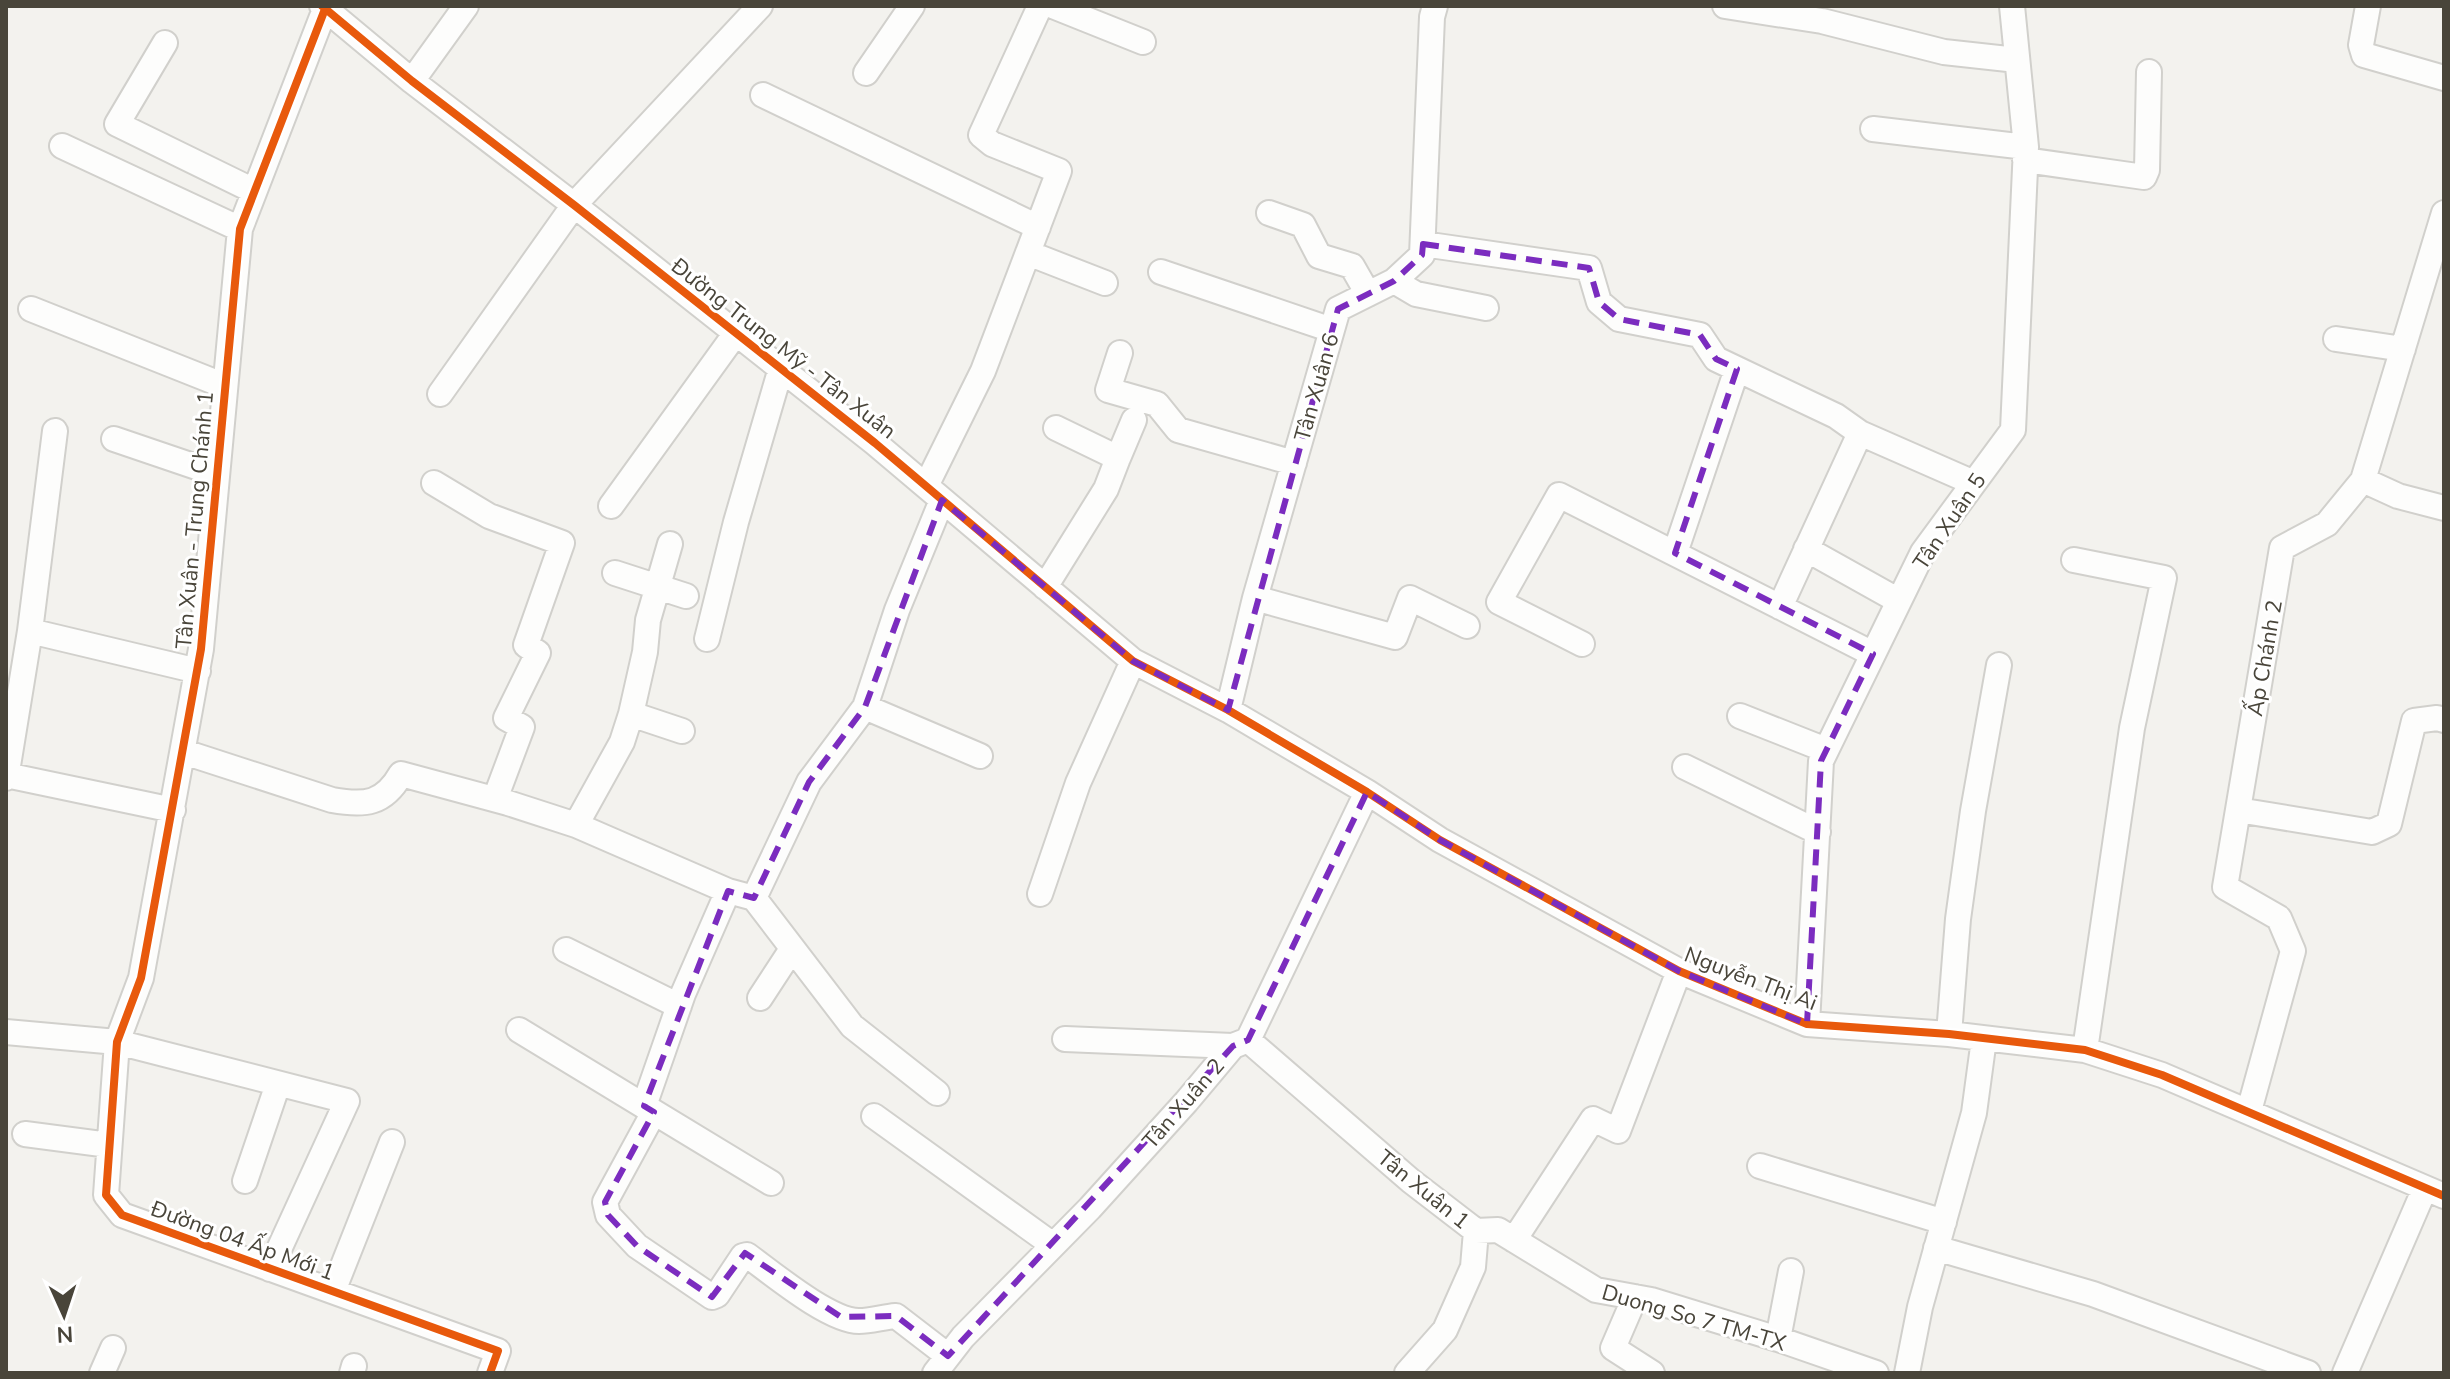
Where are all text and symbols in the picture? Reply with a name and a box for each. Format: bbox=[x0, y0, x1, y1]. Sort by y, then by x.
street label: Đường Trung Mỹ - Tân Xuân bbox=[664, 251, 902, 446]
street label: Tân Xuân 6 bbox=[1287, 330, 1347, 445]
street label: Tân Xuân - Trung Chánh 1 bbox=[169, 390, 221, 650]
street label: Tân Xuân 5 bbox=[1906, 467, 1993, 576]
street label: Ấp Chánh 2 bbox=[2239, 598, 2290, 719]
street label: Nguyễn Thị Ai bbox=[1680, 940, 1821, 1018]
street label: Tân Xuân 2 bbox=[1136, 1052, 1231, 1155]
street label: Tân Xuân 1 bbox=[1371, 1143, 1476, 1236]
street label: Đường 04 Ấp Mới 1 bbox=[146, 1192, 339, 1288]
north arrow bbox=[24, 1275, 104, 1355]
street label: Duong So 7 TM-TX bbox=[1598, 1277, 1790, 1359]
text: N bbox=[56, 1319, 74, 1349]

